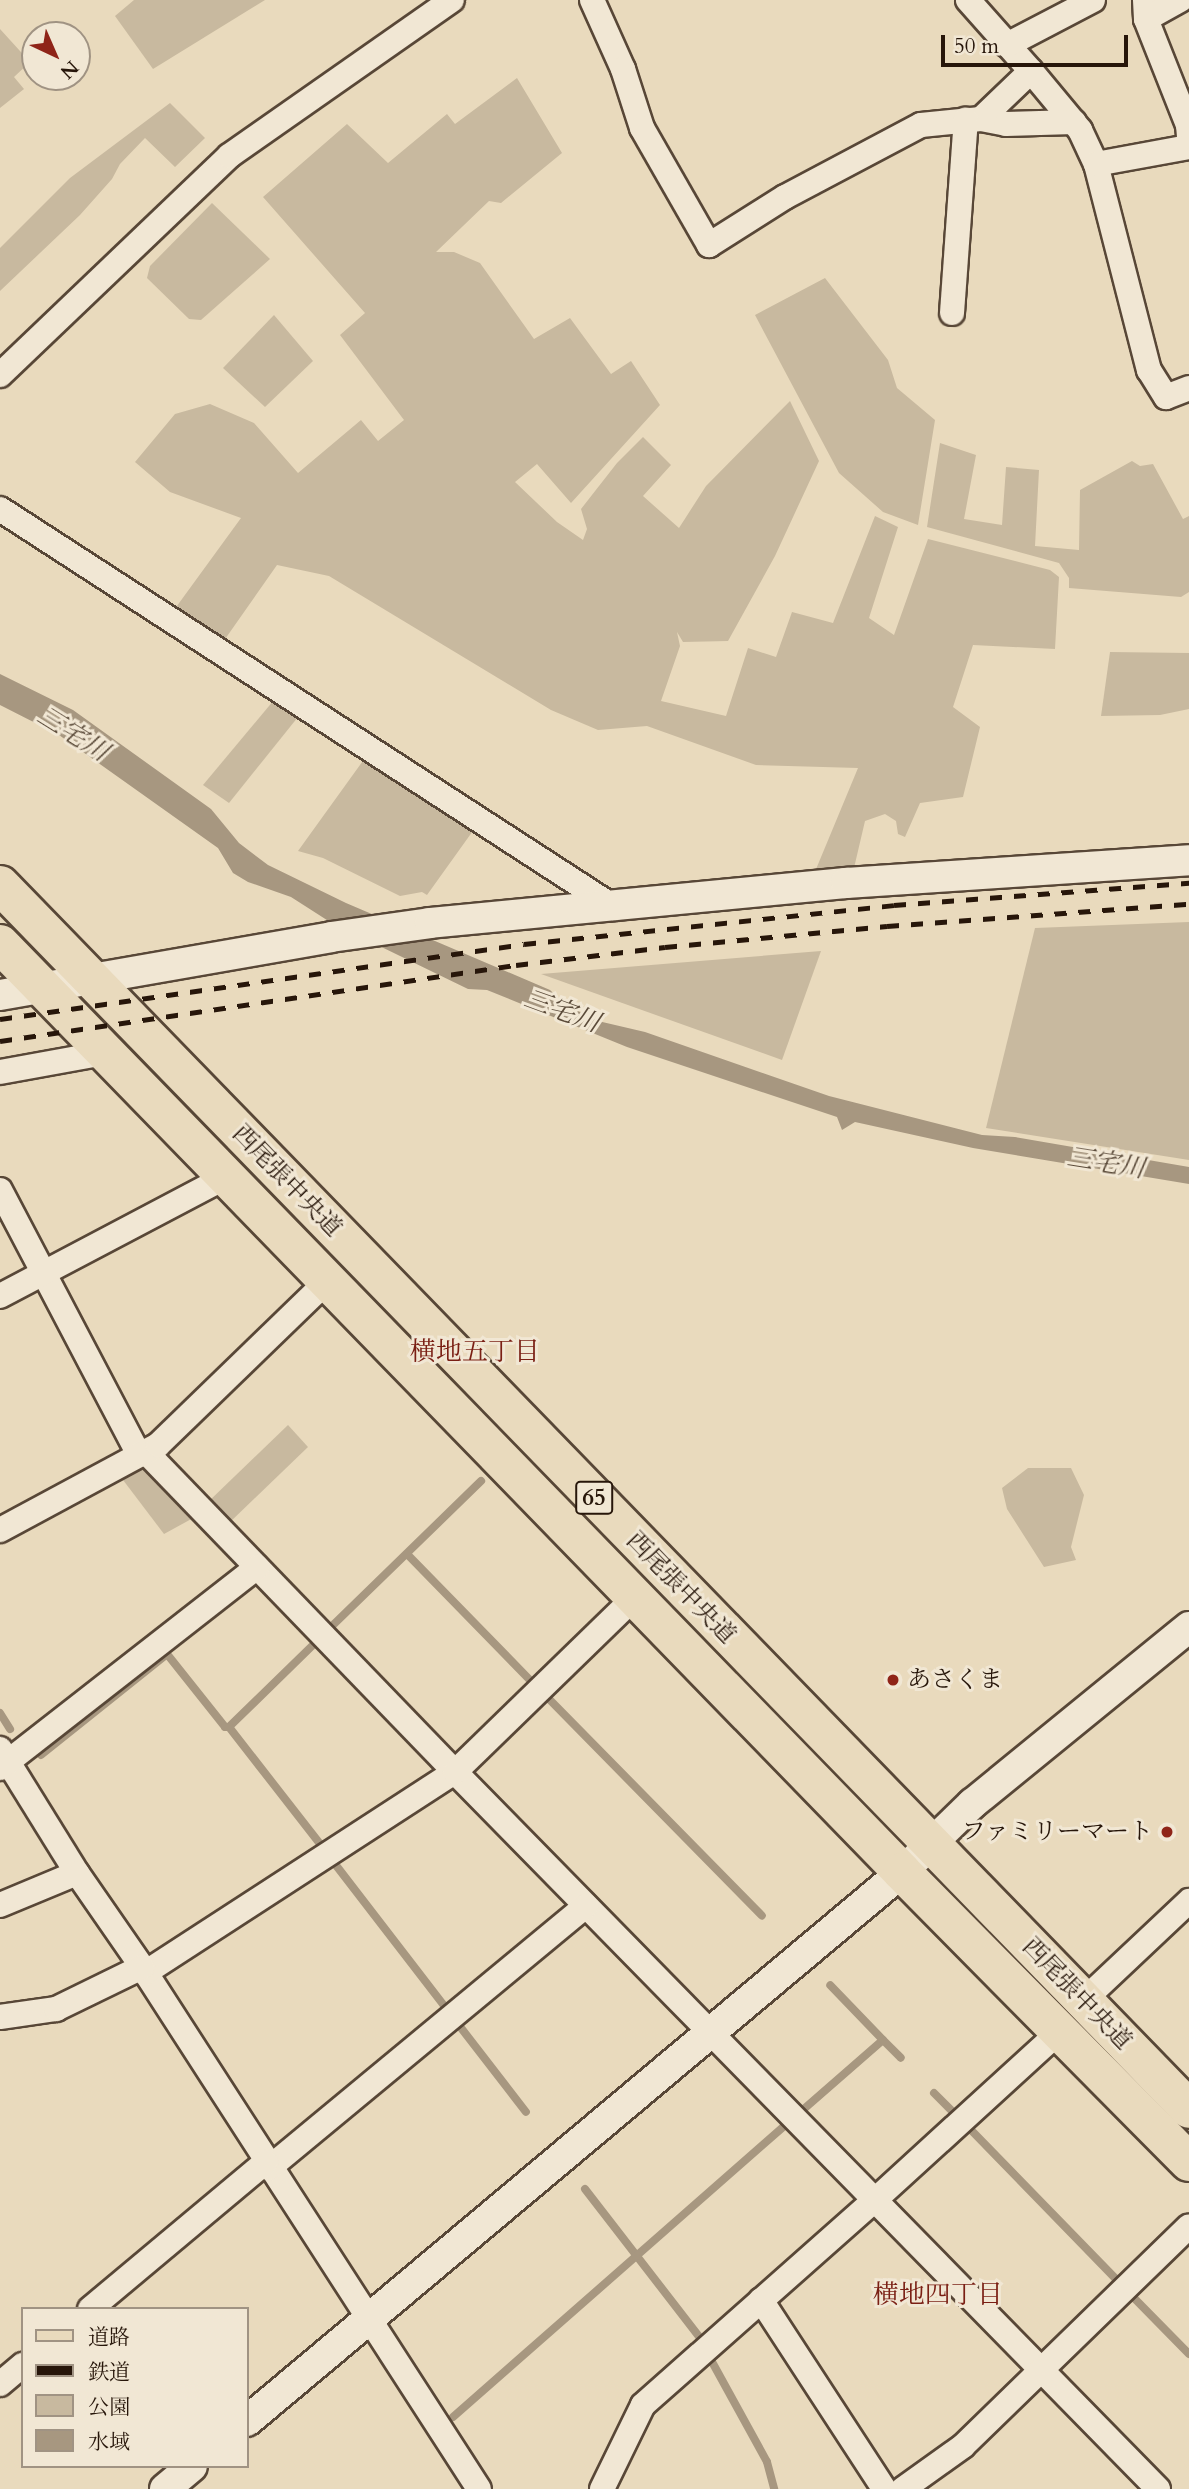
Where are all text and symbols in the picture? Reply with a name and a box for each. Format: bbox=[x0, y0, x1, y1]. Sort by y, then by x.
north arrow bbox=[21, 21, 91, 91]
scale bar bbox=[944, 21, 1131, 65]
text: 50 m bbox=[954, 32, 999, 61]
text: N bbox=[54, 55, 84, 85]
water label: 三宅川 bbox=[32, 700, 114, 768]
water label: 三宅川 bbox=[520, 983, 604, 1039]
street label: 西尾張中央道 bbox=[227, 1119, 347, 1243]
water label: 三宅川 bbox=[1065, 1141, 1147, 1185]
district label: 横地五丁目 bbox=[410, 1336, 540, 1368]
road number: 65 bbox=[575, 1478, 613, 1518]
street label: 西尾張中央道 bbox=[621, 1526, 741, 1650]
place label: あさくま bbox=[907, 1666, 1003, 1694]
marker: あさくま bbox=[885, 1672, 901, 1688]
place label: ファミリーマート bbox=[961, 1818, 1153, 1846]
marker: ファミリーマート bbox=[1159, 1824, 1175, 1840]
street label: 西尾張中央道 bbox=[1017, 1932, 1137, 2056]
district label: 横地四丁目 bbox=[873, 2279, 1003, 2311]
legend bbox=[21, 2307, 248, 2468]
text: 道路 bbox=[88, 2323, 130, 2352]
text: 鉄道 bbox=[88, 2358, 130, 2387]
text: 公園 bbox=[88, 2393, 130, 2422]
text: 水域 bbox=[88, 2428, 130, 2457]

